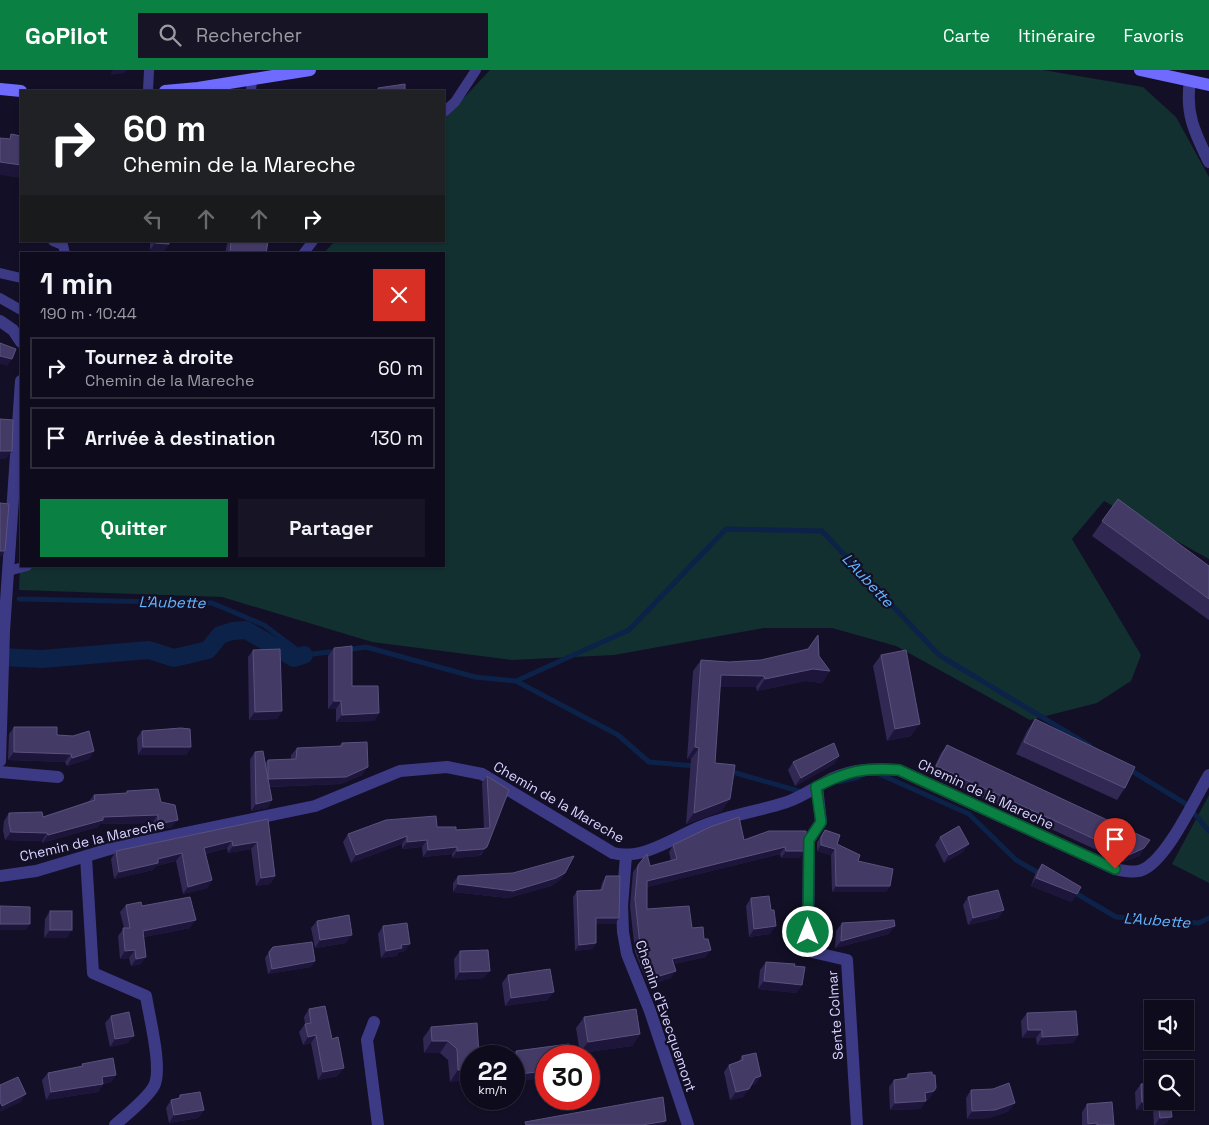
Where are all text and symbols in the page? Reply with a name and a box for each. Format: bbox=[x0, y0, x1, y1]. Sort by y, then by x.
search box bbox=[138, 13, 488, 58]
text: GoPilot bbox=[25, 20, 108, 51]
icon: search bbox=[156, 21, 184, 49]
text: Rechercher bbox=[196, 23, 302, 48]
text: Carte bbox=[943, 24, 990, 47]
text: Itinéraire bbox=[1018, 24, 1095, 47]
text: Favoris bbox=[1123, 24, 1184, 47]
text: 60 m bbox=[123, 107, 206, 151]
icon: right bbox=[40, 110, 105, 175]
text: Chemin de la Mareche bbox=[123, 150, 356, 178]
icon: left bbox=[139, 205, 167, 233]
icon: ahead bbox=[192, 205, 220, 233]
icon: ahead bbox=[245, 205, 273, 233]
icon: right bbox=[298, 205, 326, 233]
text: 1 min bbox=[40, 264, 113, 303]
button: close bbox=[373, 269, 425, 321]
text: 190 m · 10:44 bbox=[40, 303, 137, 324]
text: Tournez à droite bbox=[85, 345, 234, 370]
icon: right bbox=[42, 354, 70, 382]
text: 60 m bbox=[378, 356, 423, 381]
text: Chemin de la Mareche bbox=[85, 370, 254, 391]
icon: arrive bbox=[42, 424, 70, 452]
text: Arrivée à destination bbox=[85, 426, 275, 451]
text: 130 m bbox=[370, 426, 423, 451]
button: Quitter bbox=[40, 499, 228, 557]
button: Partager bbox=[238, 499, 425, 557]
water label: L'Aubette bbox=[838, 549, 899, 612]
water label: L'Aubette bbox=[138, 592, 207, 612]
street label: Chemin de la Mareche bbox=[915, 755, 1057, 833]
street label: Chemin de la Mareche bbox=[490, 757, 628, 847]
street label: Chemin de la Mareche bbox=[18, 815, 166, 865]
pin bbox=[1094, 818, 1136, 869]
icon: arrive bbox=[1101, 825, 1129, 853]
position arrow bbox=[781, 905, 833, 957]
water label: L'Aubette bbox=[1123, 908, 1192, 932]
street label: Chemin d'Evecquemont bbox=[632, 938, 700, 1094]
street label: Sente Colmar bbox=[823, 970, 847, 1060]
map controls bbox=[1144, 1000, 1194, 1110]
button: sound bbox=[1144, 1000, 1194, 1050]
speed limit sign: 30 bbox=[535, 1045, 600, 1110]
text: 22 bbox=[478, 1055, 507, 1087]
button: search bbox=[1144, 1060, 1194, 1110]
text: km/h bbox=[478, 1082, 507, 1098]

